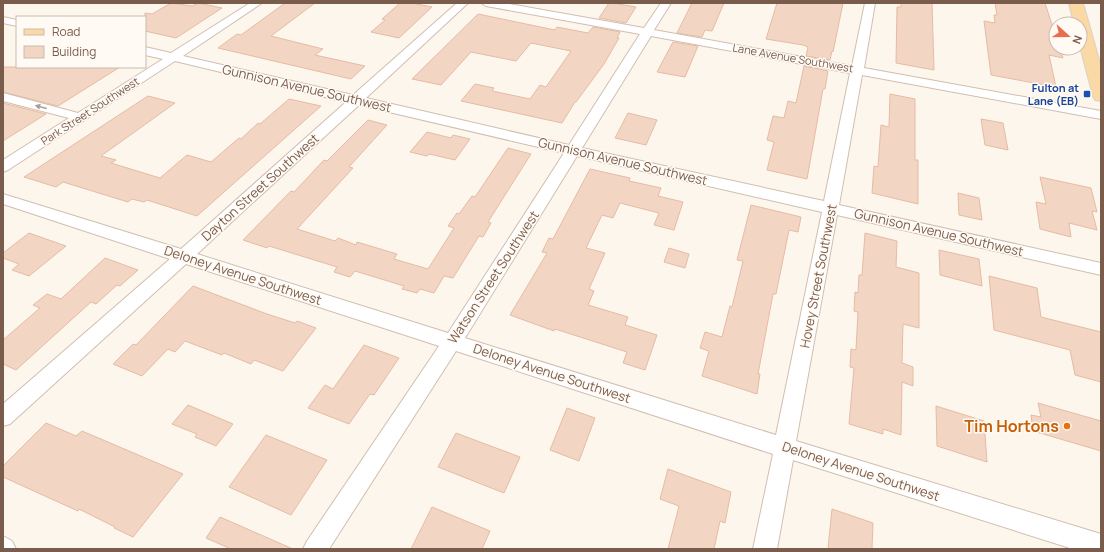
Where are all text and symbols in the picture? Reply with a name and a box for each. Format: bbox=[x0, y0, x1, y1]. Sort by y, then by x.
legend bbox=[16, 16, 146, 68]
north arrow bbox=[1048, 16, 1088, 56]
text: Road bbox=[52, 23, 80, 40]
text: N bbox=[1069, 33, 1086, 46]
street label: Lane Avenue Southwest bbox=[732, 40, 855, 76]
text: Building bbox=[52, 43, 96, 60]
street label: Gunnison Avenue Southwest bbox=[221, 60, 393, 116]
street label: Park Street Southwest bbox=[38, 73, 142, 148]
place label: Fulton at Lane (EB) bbox=[1028, 80, 1079, 108]
marker: Fulton at Lane (EB) bbox=[1082, 89, 1092, 99]
one-way arrow bbox=[35, 104, 48, 110]
street label: Dayton Street Southwest bbox=[197, 129, 323, 245]
street label: Gunnison Avenue Southwest bbox=[537, 133, 709, 189]
street label: Hovey Street Southwest bbox=[795, 203, 841, 349]
street label: Gunnison Avenue Southwest bbox=[853, 204, 1025, 260]
street label: Watson Street Southwest bbox=[443, 207, 543, 347]
street label: Deloney Avenue Southwest bbox=[162, 241, 324, 309]
street label: Deloney Avenue Southwest bbox=[471, 339, 633, 407]
place label: Tim Hortons bbox=[964, 415, 1059, 437]
marker: Tim Hortons bbox=[1062, 421, 1072, 431]
street label: Deloney Avenue Southwest bbox=[780, 437, 942, 505]

